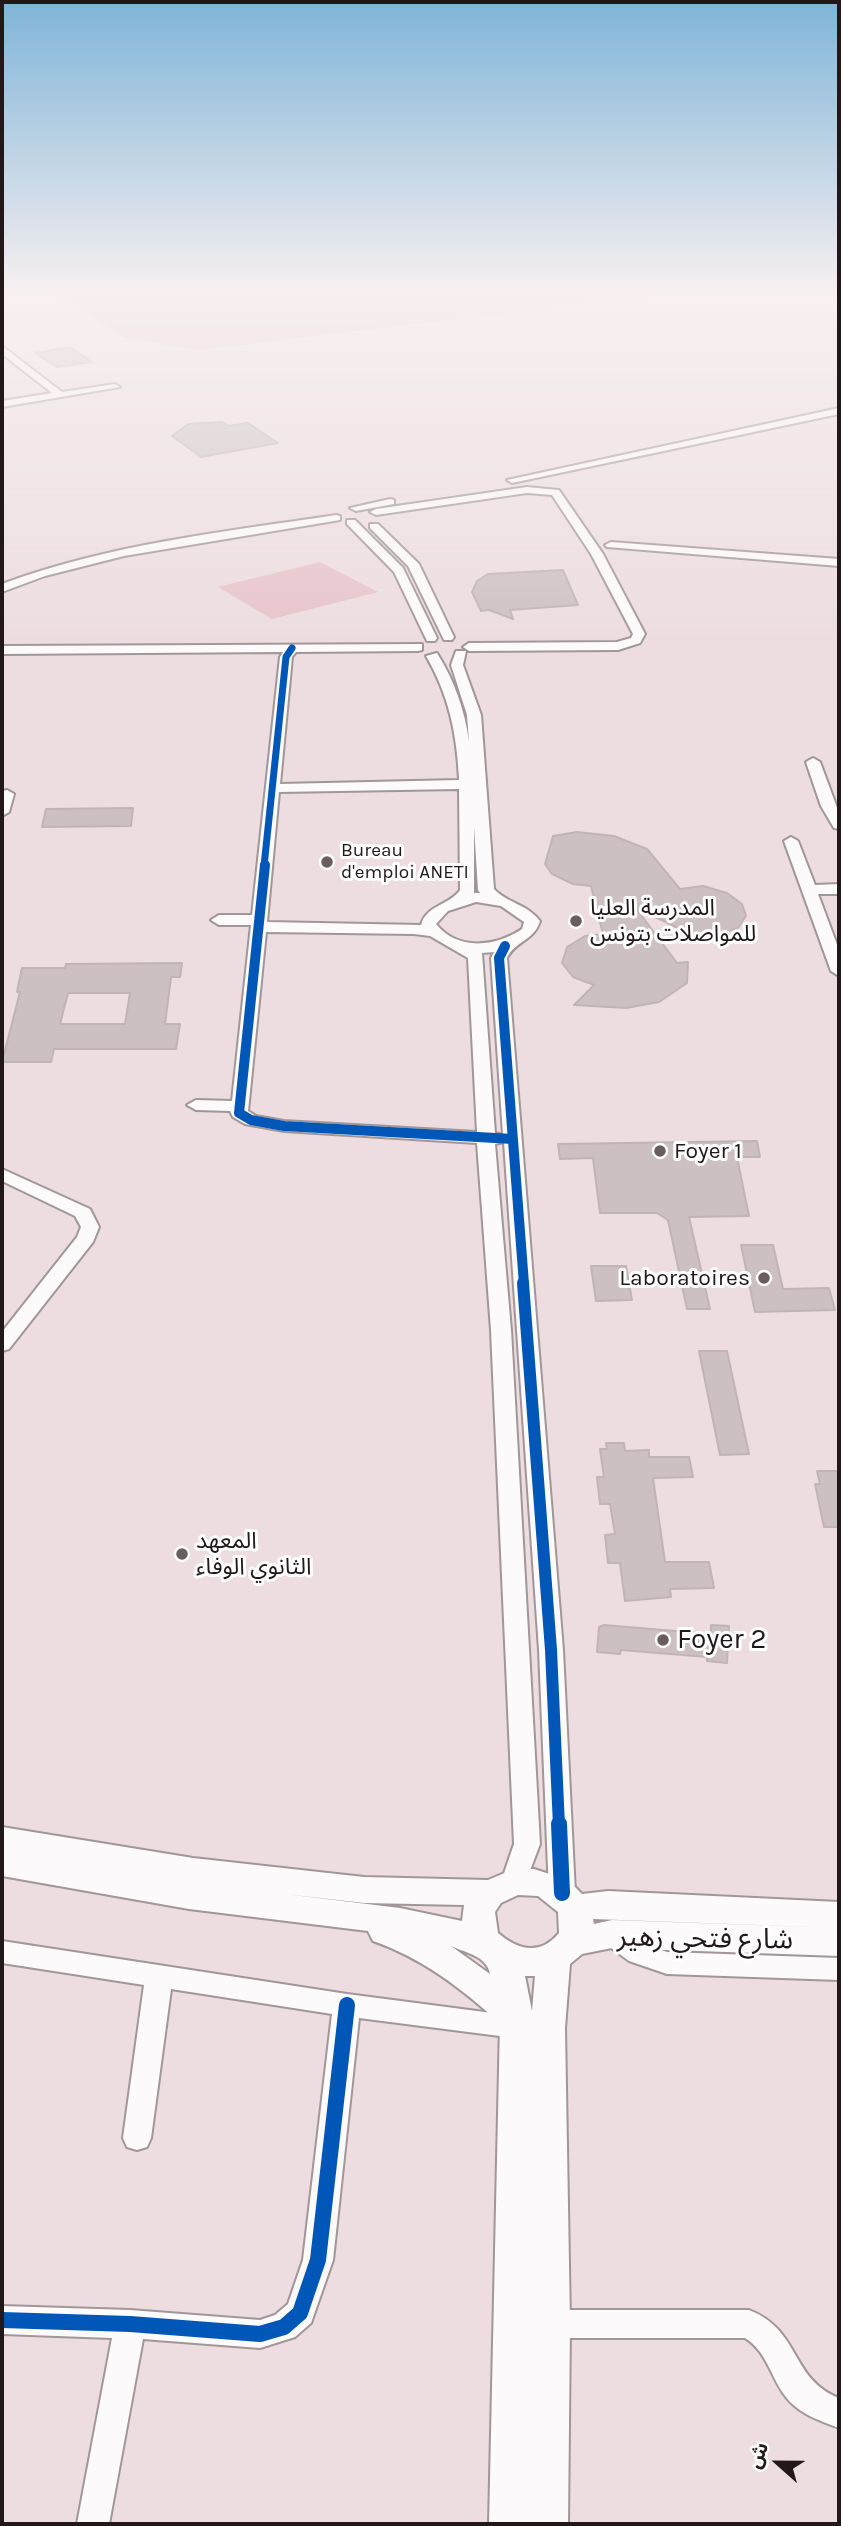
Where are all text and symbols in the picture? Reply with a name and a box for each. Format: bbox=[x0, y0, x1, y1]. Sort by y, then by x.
place label: Bureau d'emploi ANETI bbox=[341, 840, 469, 884]
marker: Bureau d'emploi ANETI bbox=[319, 854, 335, 870]
place label: المدرسة العليا للمواصلات بتونس bbox=[590, 894, 756, 948]
marker: المدرسة العليا للمواصلات بتونس bbox=[568, 913, 584, 929]
place label: Foyer 1 bbox=[674, 1137, 742, 1165]
marker: Foyer 1 bbox=[652, 1143, 668, 1159]
place label: Laboratoires bbox=[619, 1264, 750, 1292]
marker: Laboratoires bbox=[756, 1270, 772, 1286]
place label: المعهد الثانوي الوفاء bbox=[196, 1527, 311, 1581]
marker: المعهد الثانوي الوفاء bbox=[174, 1546, 190, 1562]
place label: Foyer 2 bbox=[677, 1623, 767, 1657]
marker: Foyer 2 bbox=[655, 1632, 671, 1648]
street label: شارع فتحي زهير bbox=[617, 1921, 793, 1957]
north arrow bbox=[743, 2428, 813, 2498]
text: ش bbox=[743, 2439, 773, 2472]

